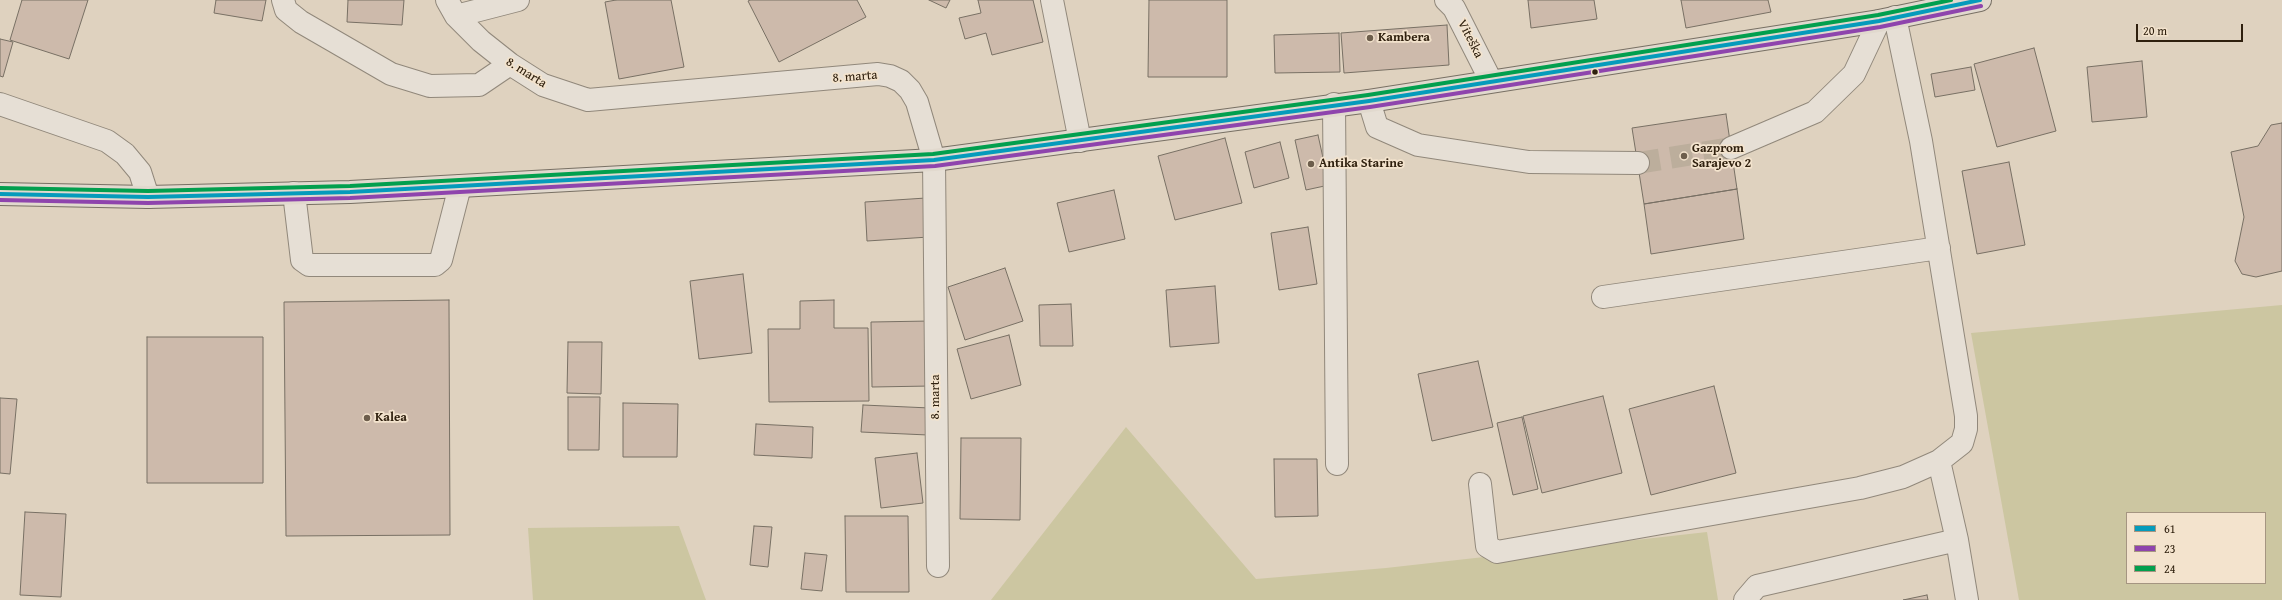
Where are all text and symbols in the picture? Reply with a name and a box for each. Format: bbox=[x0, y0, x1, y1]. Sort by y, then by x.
scale bar bbox=[2138, 16, 2245, 42]
street label: Viteška bbox=[1454, 17, 1486, 61]
text: 20 m bbox=[2143, 22, 2167, 39]
place label: Kambera bbox=[1378, 30, 1430, 46]
marker: Kambera bbox=[1365, 33, 1375, 43]
street label: 8. marta bbox=[503, 54, 549, 92]
unlabelled marker bbox=[1590, 67, 1600, 77]
street label: 8. marta bbox=[832, 68, 878, 86]
place label: Gazprom Sarajevo 2 bbox=[1692, 141, 1751, 172]
marker: Gazprom Sarajevo 2 bbox=[1679, 151, 1689, 161]
place label: Antika Starine bbox=[1319, 156, 1403, 172]
marker: Antika Starine bbox=[1306, 159, 1316, 169]
street label: 8. marta bbox=[928, 374, 944, 420]
place label: Kalea bbox=[375, 410, 407, 426]
marker: Kalea bbox=[362, 413, 372, 423]
legend bbox=[2126, 512, 2266, 584]
text: 61 bbox=[2164, 520, 2176, 537]
text: 23 bbox=[2164, 540, 2176, 557]
text: 24 bbox=[2164, 560, 2176, 577]

